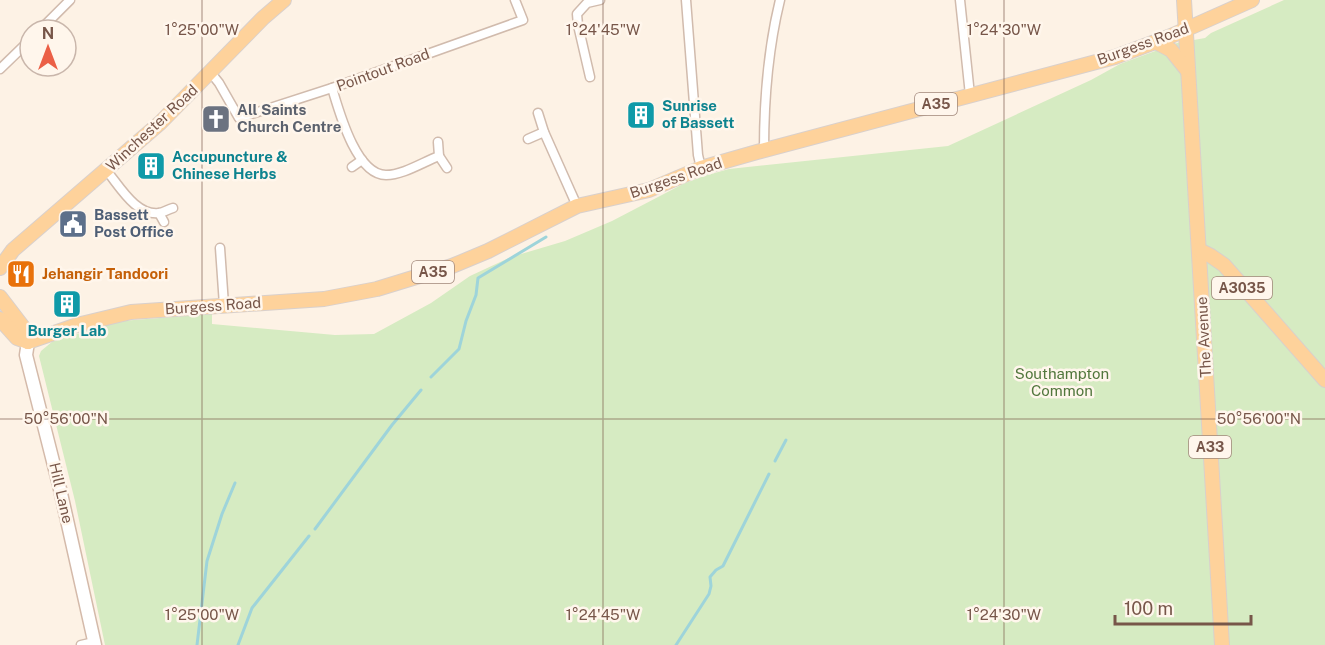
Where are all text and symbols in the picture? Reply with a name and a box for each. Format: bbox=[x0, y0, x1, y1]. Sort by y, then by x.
north arrow bbox=[18, 18, 78, 78]
street label: Burgess Road bbox=[1095, 19, 1191, 68]
text: 1°25'00"W bbox=[165, 21, 239, 38]
text: 1°24'45"W bbox=[566, 21, 640, 38]
text: 1°24'30"W bbox=[967, 21, 1041, 38]
text: N bbox=[42, 24, 54, 43]
street label: Pointout Road bbox=[334, 45, 432, 94]
street label: Winchester Road bbox=[103, 81, 201, 174]
road number: A35 bbox=[915, 93, 957, 115]
place label: Sunrise of Bassett bbox=[662, 97, 735, 131]
building icon: Sunrise of Bassett bbox=[625, 99, 657, 131]
place label: All Saints Church Centre bbox=[237, 101, 341, 135]
church icon: All Saints Church Centre bbox=[200, 103, 232, 135]
place label: Accupuncture & Chinese Herbs bbox=[172, 148, 288, 182]
building icon: Accupuncture & Chinese Herbs bbox=[135, 150, 167, 182]
street label: Burgess Road bbox=[628, 154, 724, 201]
place label: Bassett Post Office bbox=[94, 206, 174, 240]
public building icon: Bassett Post Office bbox=[57, 208, 89, 240]
restaurant icon: Jehangir Tandoori bbox=[5, 258, 37, 290]
road number: A35 bbox=[412, 261, 454, 283]
place label: Jehangir Tandoori bbox=[42, 265, 168, 282]
road number: A3035 bbox=[1212, 277, 1272, 299]
building icon: Burger Lab bbox=[51, 288, 83, 320]
street label: Burgess Road bbox=[164, 294, 262, 317]
street label: The Avenue bbox=[1193, 296, 1214, 378]
place label: Burger Lab bbox=[28, 322, 106, 339]
park label: Southampton Common bbox=[1015, 365, 1109, 399]
text: 50°56'00"N bbox=[24, 410, 108, 427]
text: 50°56'00"N bbox=[1217, 410, 1301, 427]
road number: A33 bbox=[1189, 436, 1231, 458]
street label: Hill Lane bbox=[46, 461, 77, 525]
scale bar bbox=[1115, 588, 1252, 626]
text: 100 m bbox=[1124, 598, 1173, 619]
text: 1°25'00"W bbox=[165, 606, 239, 623]
text: 1°24'45"W bbox=[566, 606, 640, 623]
text: 1°24'30"W bbox=[967, 606, 1041, 623]

